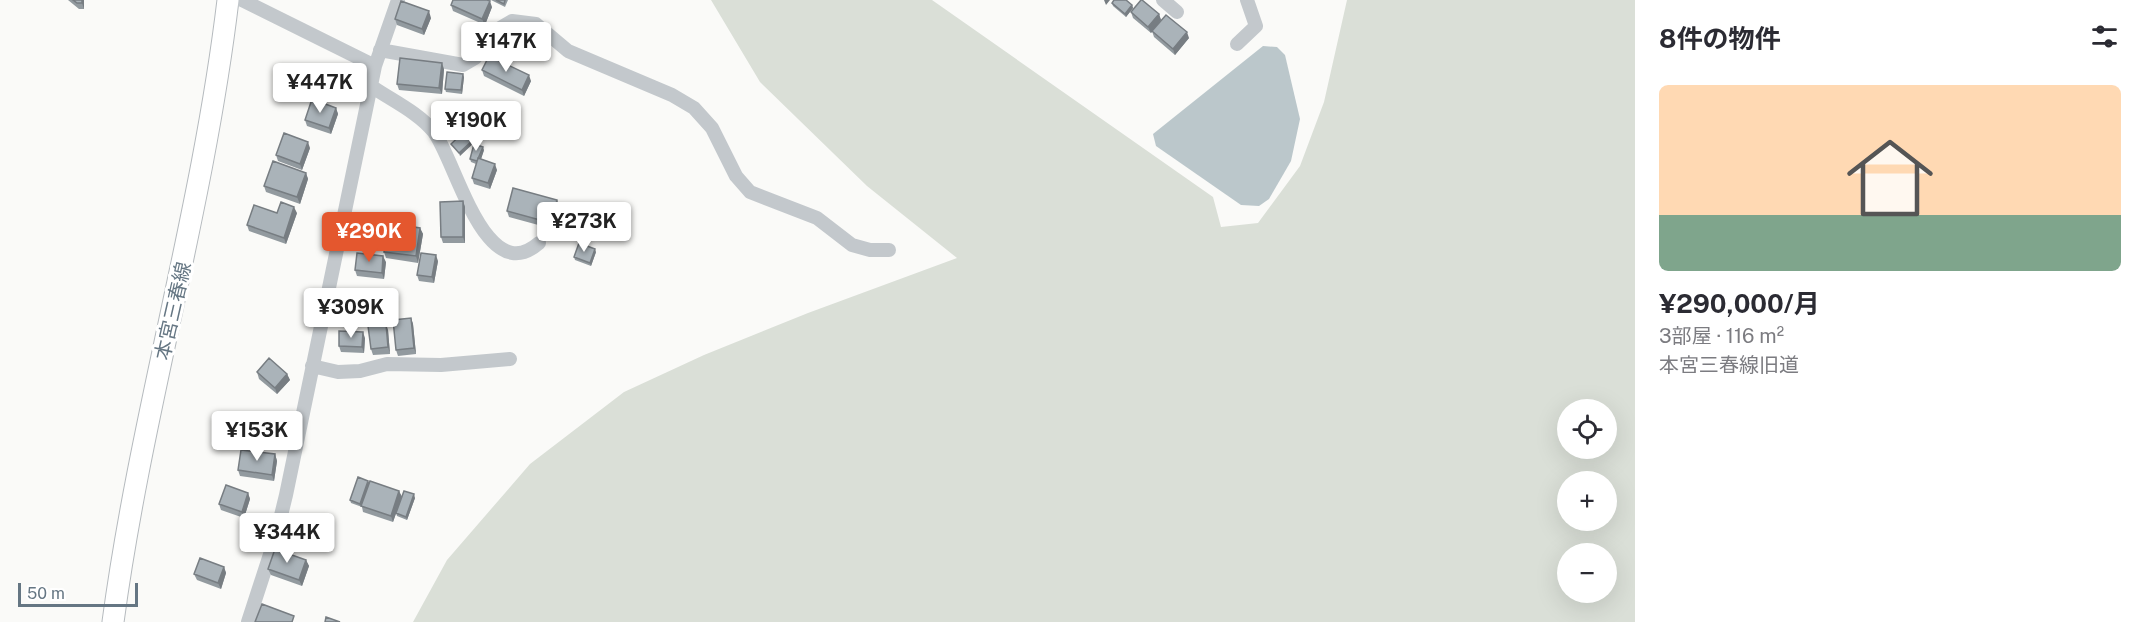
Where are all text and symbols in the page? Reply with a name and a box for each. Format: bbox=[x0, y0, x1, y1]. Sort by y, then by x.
icon: filters bbox=[2088, 20, 2121, 53]
pin: ¥147K bbox=[464, 22, 548, 73]
text: 8件の物件 bbox=[1659, 23, 1780, 54]
text: ¥147K bbox=[475, 29, 537, 53]
pin: ¥447K bbox=[278, 63, 362, 114]
text: ¥447K bbox=[287, 70, 353, 94]
pin: ¥190K bbox=[434, 101, 518, 152]
text: ¥190K bbox=[445, 108, 507, 132]
icon: home bbox=[1836, 124, 1944, 232]
pin: ¥273K bbox=[542, 202, 626, 253]
text: ¥273K bbox=[551, 209, 617, 233]
pin: ¥290K bbox=[327, 212, 411, 263]
text: ¥290K bbox=[336, 219, 402, 243]
street label: 本宮三春線 bbox=[150, 260, 196, 362]
pin: ¥309K bbox=[309, 288, 393, 339]
text: ¥290,000/月 bbox=[1659, 288, 1820, 319]
text: ¥309K bbox=[318, 295, 384, 319]
text: 3部屋 · 116 m² bbox=[1659, 324, 1784, 348]
text: 本宮三春線旧道 bbox=[1659, 353, 1799, 377]
map controls bbox=[1557, 399, 1617, 603]
button: locate bbox=[1557, 399, 1617, 459]
pin: ¥153K bbox=[215, 411, 299, 462]
text: ¥153K bbox=[226, 418, 288, 442]
button: + bbox=[1557, 471, 1617, 531]
pin: ¥344K bbox=[245, 513, 329, 564]
text: ¥344K bbox=[254, 520, 321, 544]
button: − bbox=[1557, 543, 1617, 603]
scale bar bbox=[18, 580, 138, 608]
text: 50 m bbox=[27, 584, 65, 603]

